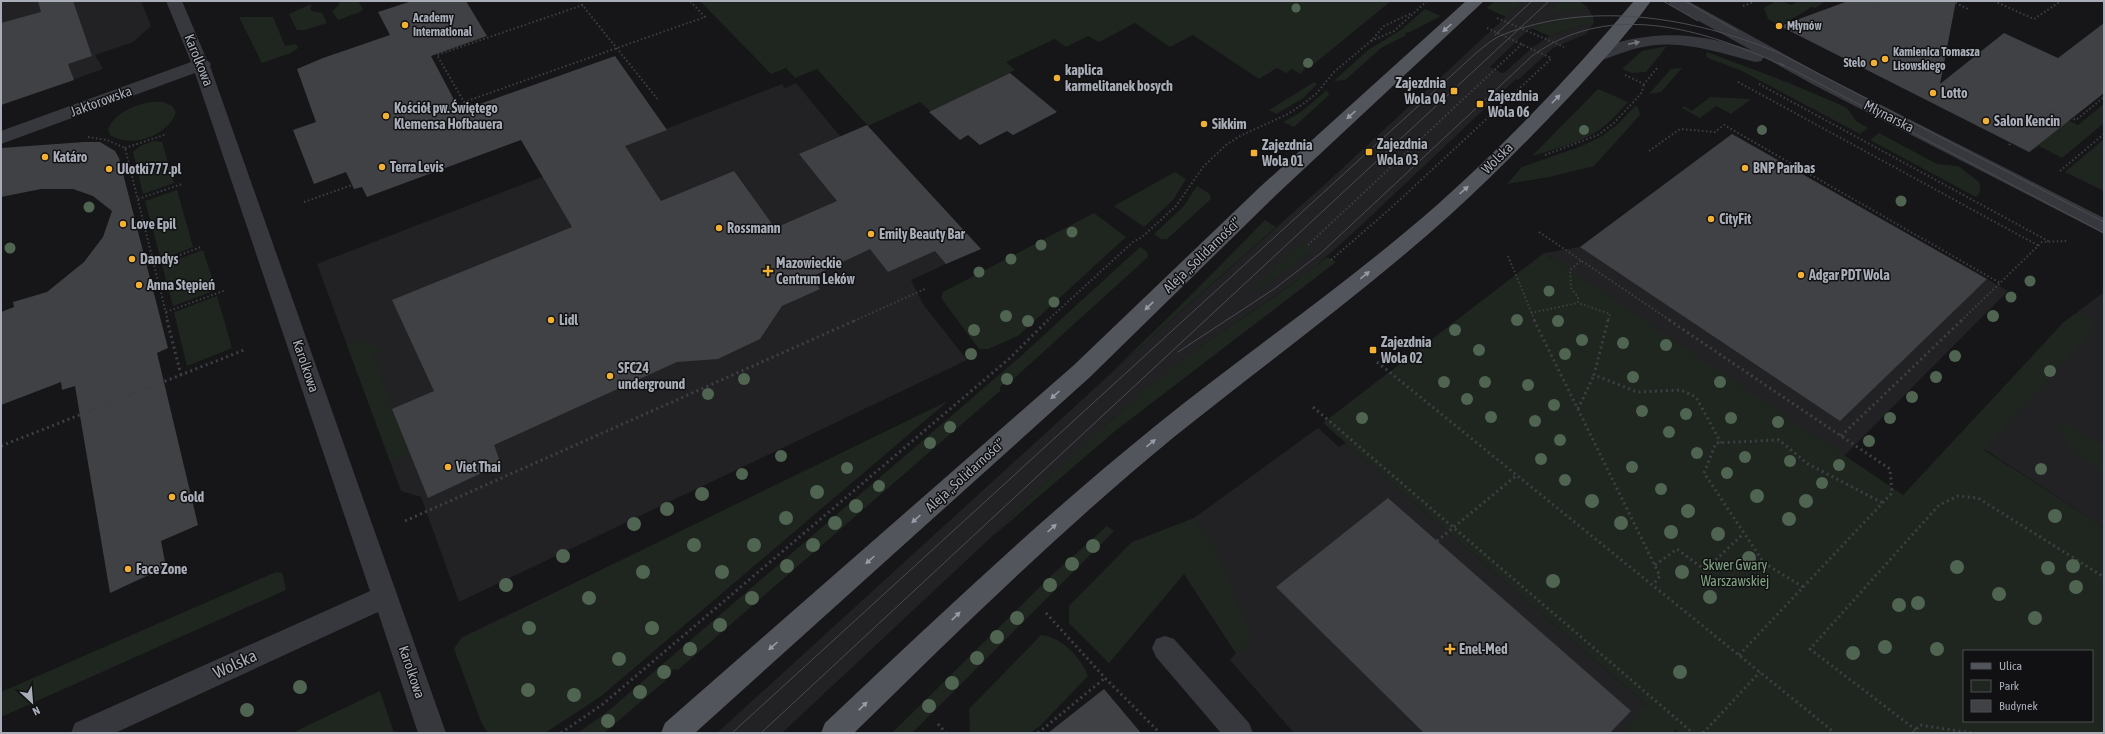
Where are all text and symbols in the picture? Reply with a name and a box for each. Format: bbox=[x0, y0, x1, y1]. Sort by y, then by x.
place label: Academy International bbox=[412, 11, 473, 39]
place label: Młynów bbox=[1787, 19, 1822, 33]
marker: Academy International bbox=[400, 20, 410, 30]
marker: Młynów bbox=[1774, 21, 1784, 31]
one-way arrow bbox=[1442, 23, 1452, 32]
street label: Karolkowa bbox=[181, 32, 217, 88]
one-way arrow bbox=[1627, 39, 1640, 45]
place label: Kamienica Tomasza Lisowskiego bbox=[1893, 45, 1980, 73]
marker: Kamienica Tomasza Lisowskiego bbox=[1880, 54, 1890, 64]
place label: Stelo bbox=[1843, 56, 1866, 70]
marker: Stelo bbox=[1869, 58, 1879, 68]
place label: kaplica karmelitanek bosych bbox=[1065, 62, 1173, 94]
marker: kaplica karmelitanek bosych bbox=[1052, 73, 1062, 83]
place label: Zajezdnia Wola 04 bbox=[1396, 75, 1446, 107]
street label: Jaktorowska bbox=[68, 83, 134, 119]
place label: Lotto bbox=[1941, 85, 1968, 101]
marker: Zajezdnia Wola 04 bbox=[1449, 86, 1459, 96]
place label: Zajezdnia Wola 06 bbox=[1487, 88, 1539, 120]
marker: Lotto bbox=[1928, 88, 1938, 98]
one-way arrow bbox=[1551, 94, 1561, 104]
street label: Młynarska bbox=[1861, 97, 1917, 135]
place label: Kościół pw. Świętego Klemensa Hofbauera bbox=[394, 99, 503, 132]
marker: Zajezdnia Wola 06 bbox=[1475, 99, 1485, 109]
one-way arrow bbox=[1346, 110, 1356, 119]
marker: Kościół pw. Świętego Klemensa Hofbauera bbox=[381, 111, 391, 121]
place label: Salon Kencin bbox=[1994, 113, 2060, 129]
place label: Sikkim bbox=[1212, 116, 1247, 132]
marker: Salon Kencin bbox=[1981, 116, 1991, 126]
marker: Sikkim bbox=[1199, 119, 1209, 129]
place label: Zajezdnia Wola 03 bbox=[1376, 136, 1428, 168]
place label: Zajezdnia Wola 01 bbox=[1261, 137, 1313, 169]
street label: Wolska bbox=[1478, 139, 1516, 177]
marker: Zajezdnia Wola 03 bbox=[1364, 147, 1374, 157]
marker: Zajezdnia Wola 01 bbox=[1249, 148, 1259, 158]
place label: Katáro bbox=[53, 149, 88, 165]
marker: Katáro bbox=[40, 152, 50, 162]
place label: Terra Levis bbox=[390, 159, 444, 175]
place label: BNP Paribas bbox=[1753, 160, 1815, 176]
place label: Ulotki777.pl bbox=[117, 161, 182, 177]
marker: Terra Levis bbox=[377, 162, 387, 172]
marker: BNP Paribas bbox=[1740, 163, 1750, 173]
marker: Ulotki777.pl bbox=[104, 164, 114, 174]
one-way arrow bbox=[1459, 186, 1469, 195]
place label: CityFit bbox=[1719, 211, 1751, 227]
street label: Aleja „Solidarności” bbox=[1160, 214, 1244, 296]
marker: CityFit bbox=[1706, 214, 1716, 224]
place label: Love Epil bbox=[131, 216, 177, 232]
marker: Love Epil bbox=[118, 219, 128, 229]
place label: Rossmann bbox=[727, 220, 781, 236]
marker: Rossmann bbox=[714, 223, 724, 233]
place label: Emily Beauty Bar bbox=[879, 226, 966, 242]
marker: Emily Beauty Bar bbox=[866, 229, 876, 239]
place label: Dandys bbox=[140, 251, 179, 267]
marker: Dandys bbox=[127, 254, 137, 264]
place label: Mazowieckie Centrum Leków bbox=[776, 255, 855, 287]
marker: Mazowieckie Centrum Leków bbox=[763, 266, 773, 276]
place label: Adgar PDT Wola bbox=[1808, 267, 1890, 283]
one-way arrow bbox=[1359, 270, 1370, 279]
marker: Adgar PDT Wola bbox=[1796, 270, 1806, 280]
place label: Anna Stępień bbox=[146, 277, 215, 293]
marker: Anna Stępień bbox=[134, 280, 144, 290]
one-way arrow bbox=[1144, 301, 1154, 311]
place label: Lidl bbox=[559, 312, 578, 328]
marker: Lidl bbox=[546, 315, 556, 325]
place label: Zajezdnia Wola 02 bbox=[1380, 334, 1432, 366]
street label: Karolkowa bbox=[290, 338, 322, 394]
marker: Zajezdnia Wola 02 bbox=[1368, 345, 1378, 355]
place label: SFC24 underground bbox=[618, 360, 686, 392]
marker: SFC24 underground bbox=[605, 371, 615, 381]
one-way arrow bbox=[1050, 390, 1059, 399]
street label: Aleja „Solidarności” bbox=[922, 435, 1008, 515]
one-way arrow bbox=[1145, 439, 1156, 448]
place label: Viet Thai bbox=[455, 459, 501, 475]
marker: Viet Thai bbox=[443, 462, 453, 472]
place label: Gold bbox=[180, 489, 205, 505]
marker: Gold bbox=[167, 492, 177, 502]
one-way arrow bbox=[911, 514, 921, 524]
one-way arrow bbox=[1047, 523, 1057, 532]
one-way arrow bbox=[865, 555, 875, 564]
park label: Skwer Gwary Warszawskiej bbox=[1701, 557, 1769, 589]
place label: Face Zone bbox=[136, 561, 187, 577]
marker: Face Zone bbox=[123, 564, 133, 574]
one-way arrow bbox=[951, 611, 961, 620]
one-way arrow bbox=[768, 641, 778, 651]
place label: Enel-Med bbox=[1459, 641, 1508, 657]
marker: Enel-Med bbox=[1444, 643, 1456, 655]
street label: Karolkowa bbox=[396, 644, 428, 700]
street label: Wolska bbox=[210, 645, 260, 683]
legend bbox=[1963, 650, 2093, 722]
text: Ulica bbox=[1999, 659, 2022, 673]
text: Park bbox=[1999, 679, 2020, 693]
north arrow bbox=[12, 682, 52, 722]
text: Budynek bbox=[1999, 699, 2038, 713]
one-way arrow bbox=[858, 701, 868, 711]
text: N bbox=[31, 704, 42, 718]

